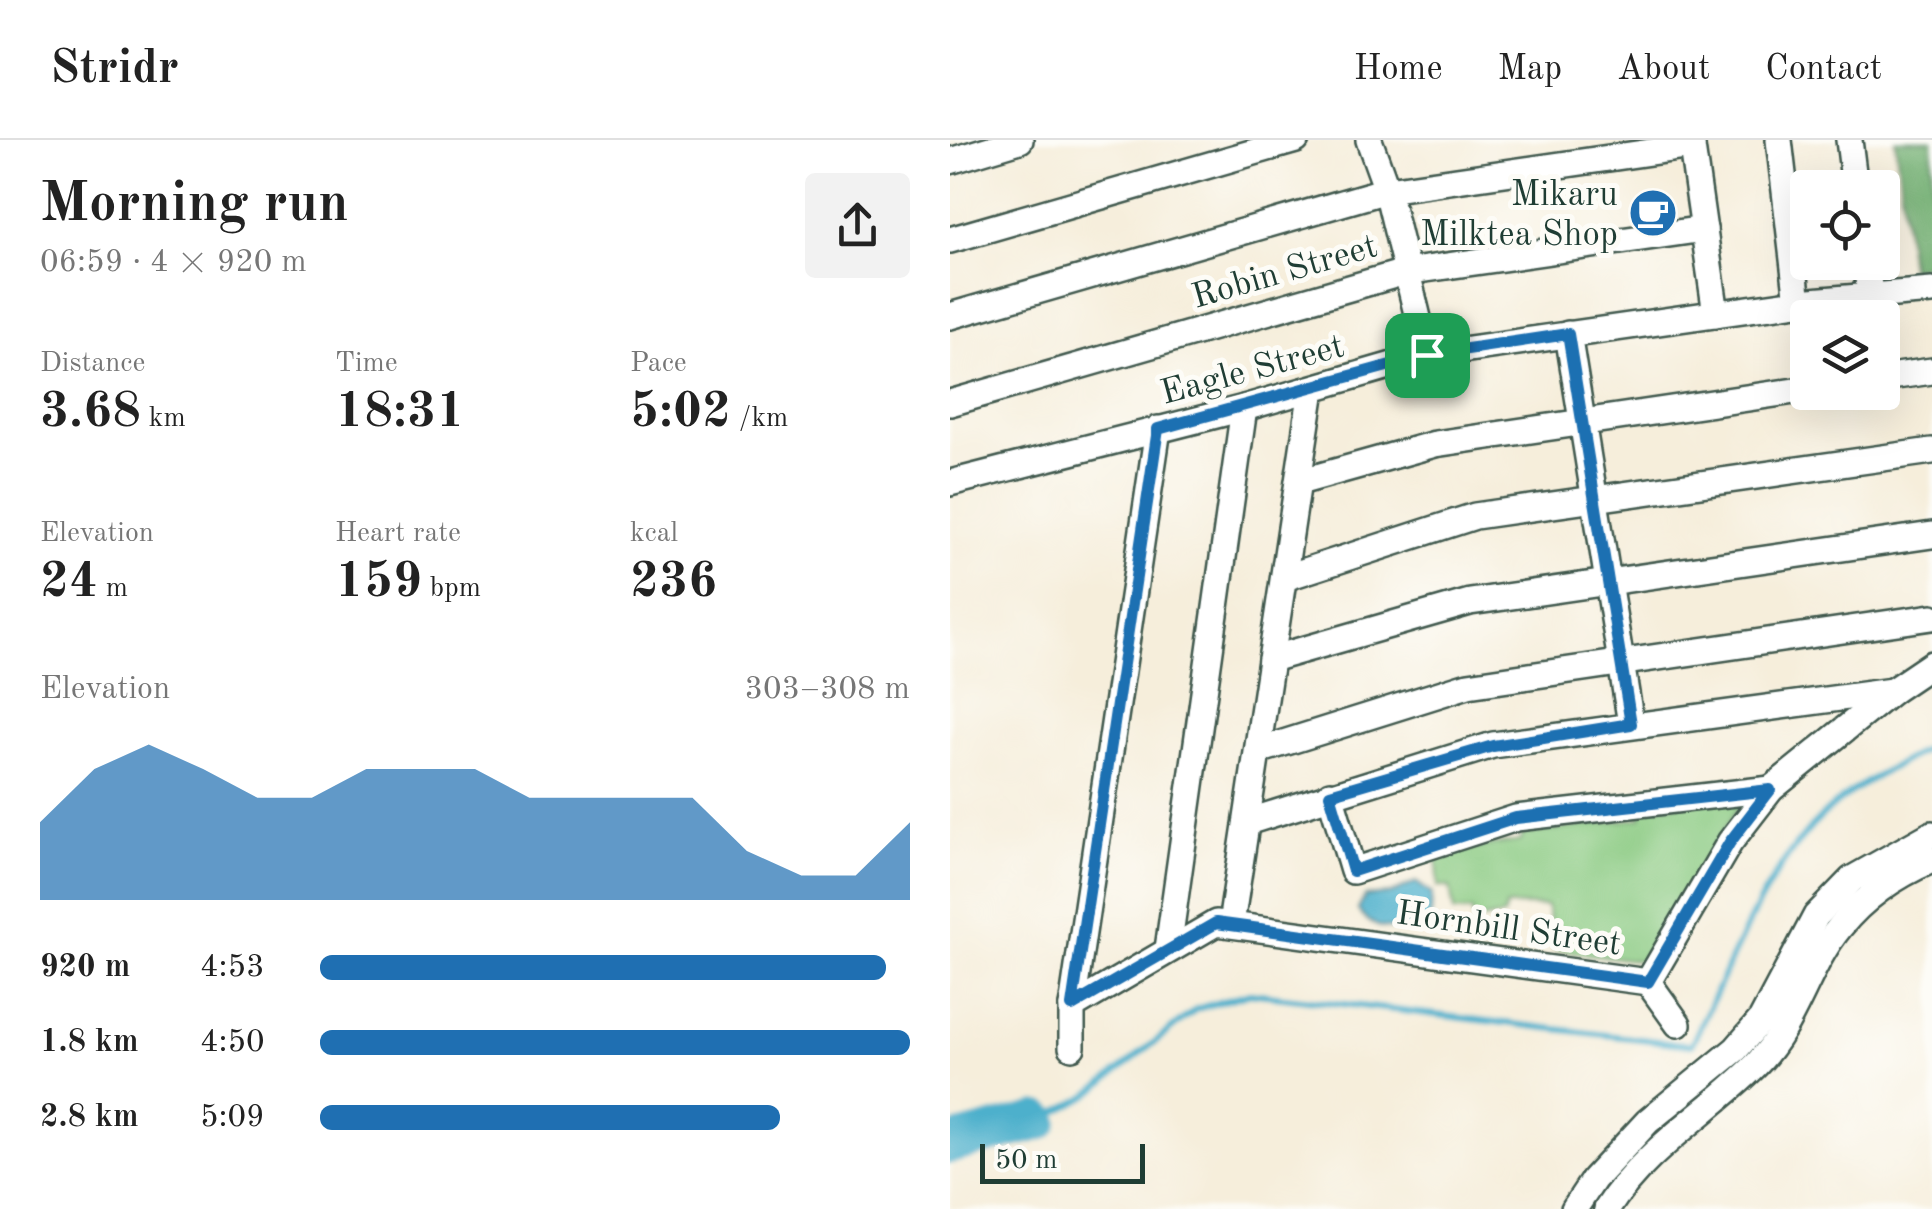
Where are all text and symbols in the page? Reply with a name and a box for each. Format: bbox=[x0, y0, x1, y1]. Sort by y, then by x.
text: Stridr bbox=[50, 45, 179, 93]
text: Home bbox=[1354, 52, 1443, 87]
text: Map bbox=[1498, 52, 1562, 87]
text: About bbox=[1617, 52, 1710, 87]
text: Contact bbox=[1765, 52, 1882, 87]
map controls bbox=[1790, 170, 1900, 410]
button: locate bbox=[1790, 170, 1900, 280]
button: share bbox=[805, 173, 910, 278]
text: Morning run bbox=[40, 178, 349, 233]
place label: Mikaru Milktea Shop bbox=[1420, 178, 1618, 253]
cafe icon: Mikaru Milktea Shop bbox=[1627, 187, 1679, 239]
street label: Robin Street bbox=[1188, 229, 1381, 316]
text: 06:59 · 4 × 920 m bbox=[40, 247, 307, 279]
button: layers bbox=[1790, 300, 1900, 410]
pin bbox=[1385, 313, 1470, 398]
icon: arrive bbox=[1400, 328, 1455, 383]
street label: Eagle Street bbox=[1157, 329, 1348, 412]
text: Distance bbox=[40, 350, 145, 378]
text: Time bbox=[335, 350, 398, 378]
text: Pace bbox=[630, 350, 687, 378]
text: 3.68 bbox=[40, 388, 141, 438]
text: 18:31 bbox=[335, 388, 465, 438]
text: 5:02 bbox=[630, 388, 731, 438]
text: km bbox=[141, 405, 186, 433]
text: /km bbox=[731, 405, 788, 433]
text: Elevation bbox=[40, 520, 154, 548]
text: Heart rate bbox=[335, 520, 461, 548]
text: kcal bbox=[630, 520, 678, 548]
text: 24 bbox=[40, 558, 98, 608]
text: 159 bbox=[335, 558, 422, 608]
text: 236 bbox=[630, 558, 717, 608]
text: m bbox=[98, 575, 128, 603]
text: bpm bbox=[422, 575, 481, 603]
text: Elevation bbox=[40, 674, 170, 706]
text: 303–308 m bbox=[744, 674, 910, 706]
street label: Hornbill Street bbox=[1394, 896, 1623, 963]
text: 920 m bbox=[40, 952, 130, 984]
text: 4:53 bbox=[200, 952, 265, 984]
text: 1.8 km bbox=[40, 1027, 139, 1059]
text: 4:50 bbox=[200, 1027, 265, 1059]
text: 2.8 km bbox=[40, 1102, 139, 1134]
text: 5:09 bbox=[200, 1102, 265, 1134]
scale bar bbox=[980, 1139, 1145, 1184]
text: 50 m bbox=[995, 1147, 1058, 1175]

